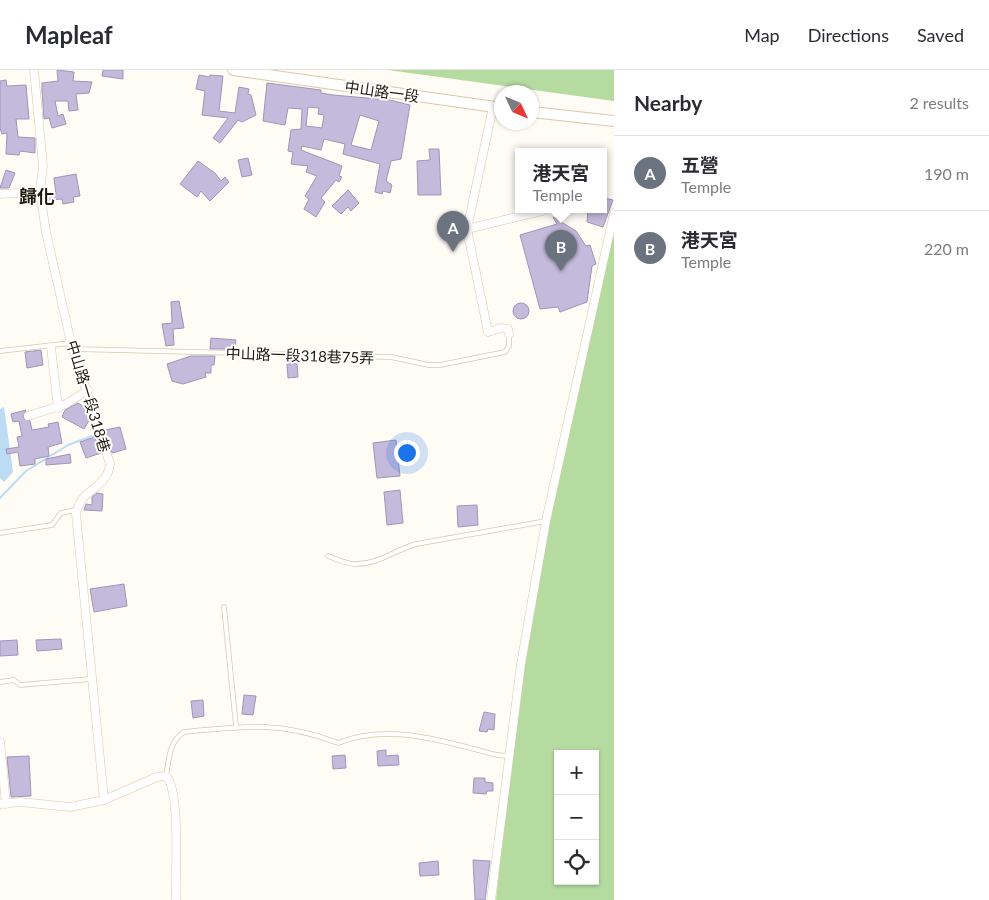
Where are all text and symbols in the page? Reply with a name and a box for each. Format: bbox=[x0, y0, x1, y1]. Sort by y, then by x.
text: Mapleaf bbox=[25, 20, 113, 49]
text: Map bbox=[744, 24, 780, 46]
text: Directions bbox=[808, 24, 889, 46]
text: Saved bbox=[917, 24, 964, 46]
street label: 中山路一段 bbox=[344, 77, 420, 105]
north arrow bbox=[494, 85, 539, 130]
text: Nearby bbox=[634, 90, 702, 115]
text: 2 results bbox=[909, 93, 969, 112]
popup bbox=[515, 148, 607, 213]
text: 五營 bbox=[681, 153, 719, 176]
text: 港天宮 bbox=[532, 161, 590, 184]
text: A bbox=[644, 164, 656, 183]
text: 190 m bbox=[924, 164, 969, 183]
text: Temple bbox=[681, 177, 731, 196]
district label: 歸化 bbox=[19, 185, 55, 207]
text: Temple bbox=[532, 185, 583, 204]
pin: A bbox=[437, 211, 469, 252]
text: 港天宮 bbox=[681, 228, 738, 251]
pin: B bbox=[545, 230, 577, 271]
text: B bbox=[645, 239, 655, 258]
text: 220 m bbox=[924, 239, 969, 258]
text: Temple bbox=[681, 252, 731, 271]
street label: 中山路一段318巷 bbox=[63, 338, 115, 454]
street label: 中山路一段318巷75弄 bbox=[225, 343, 375, 367]
your location bbox=[394, 440, 420, 466]
map controls bbox=[554, 750, 599, 885]
button: + bbox=[554, 750, 599, 795]
button: − bbox=[554, 795, 599, 840]
button: locate bbox=[554, 840, 599, 885]

